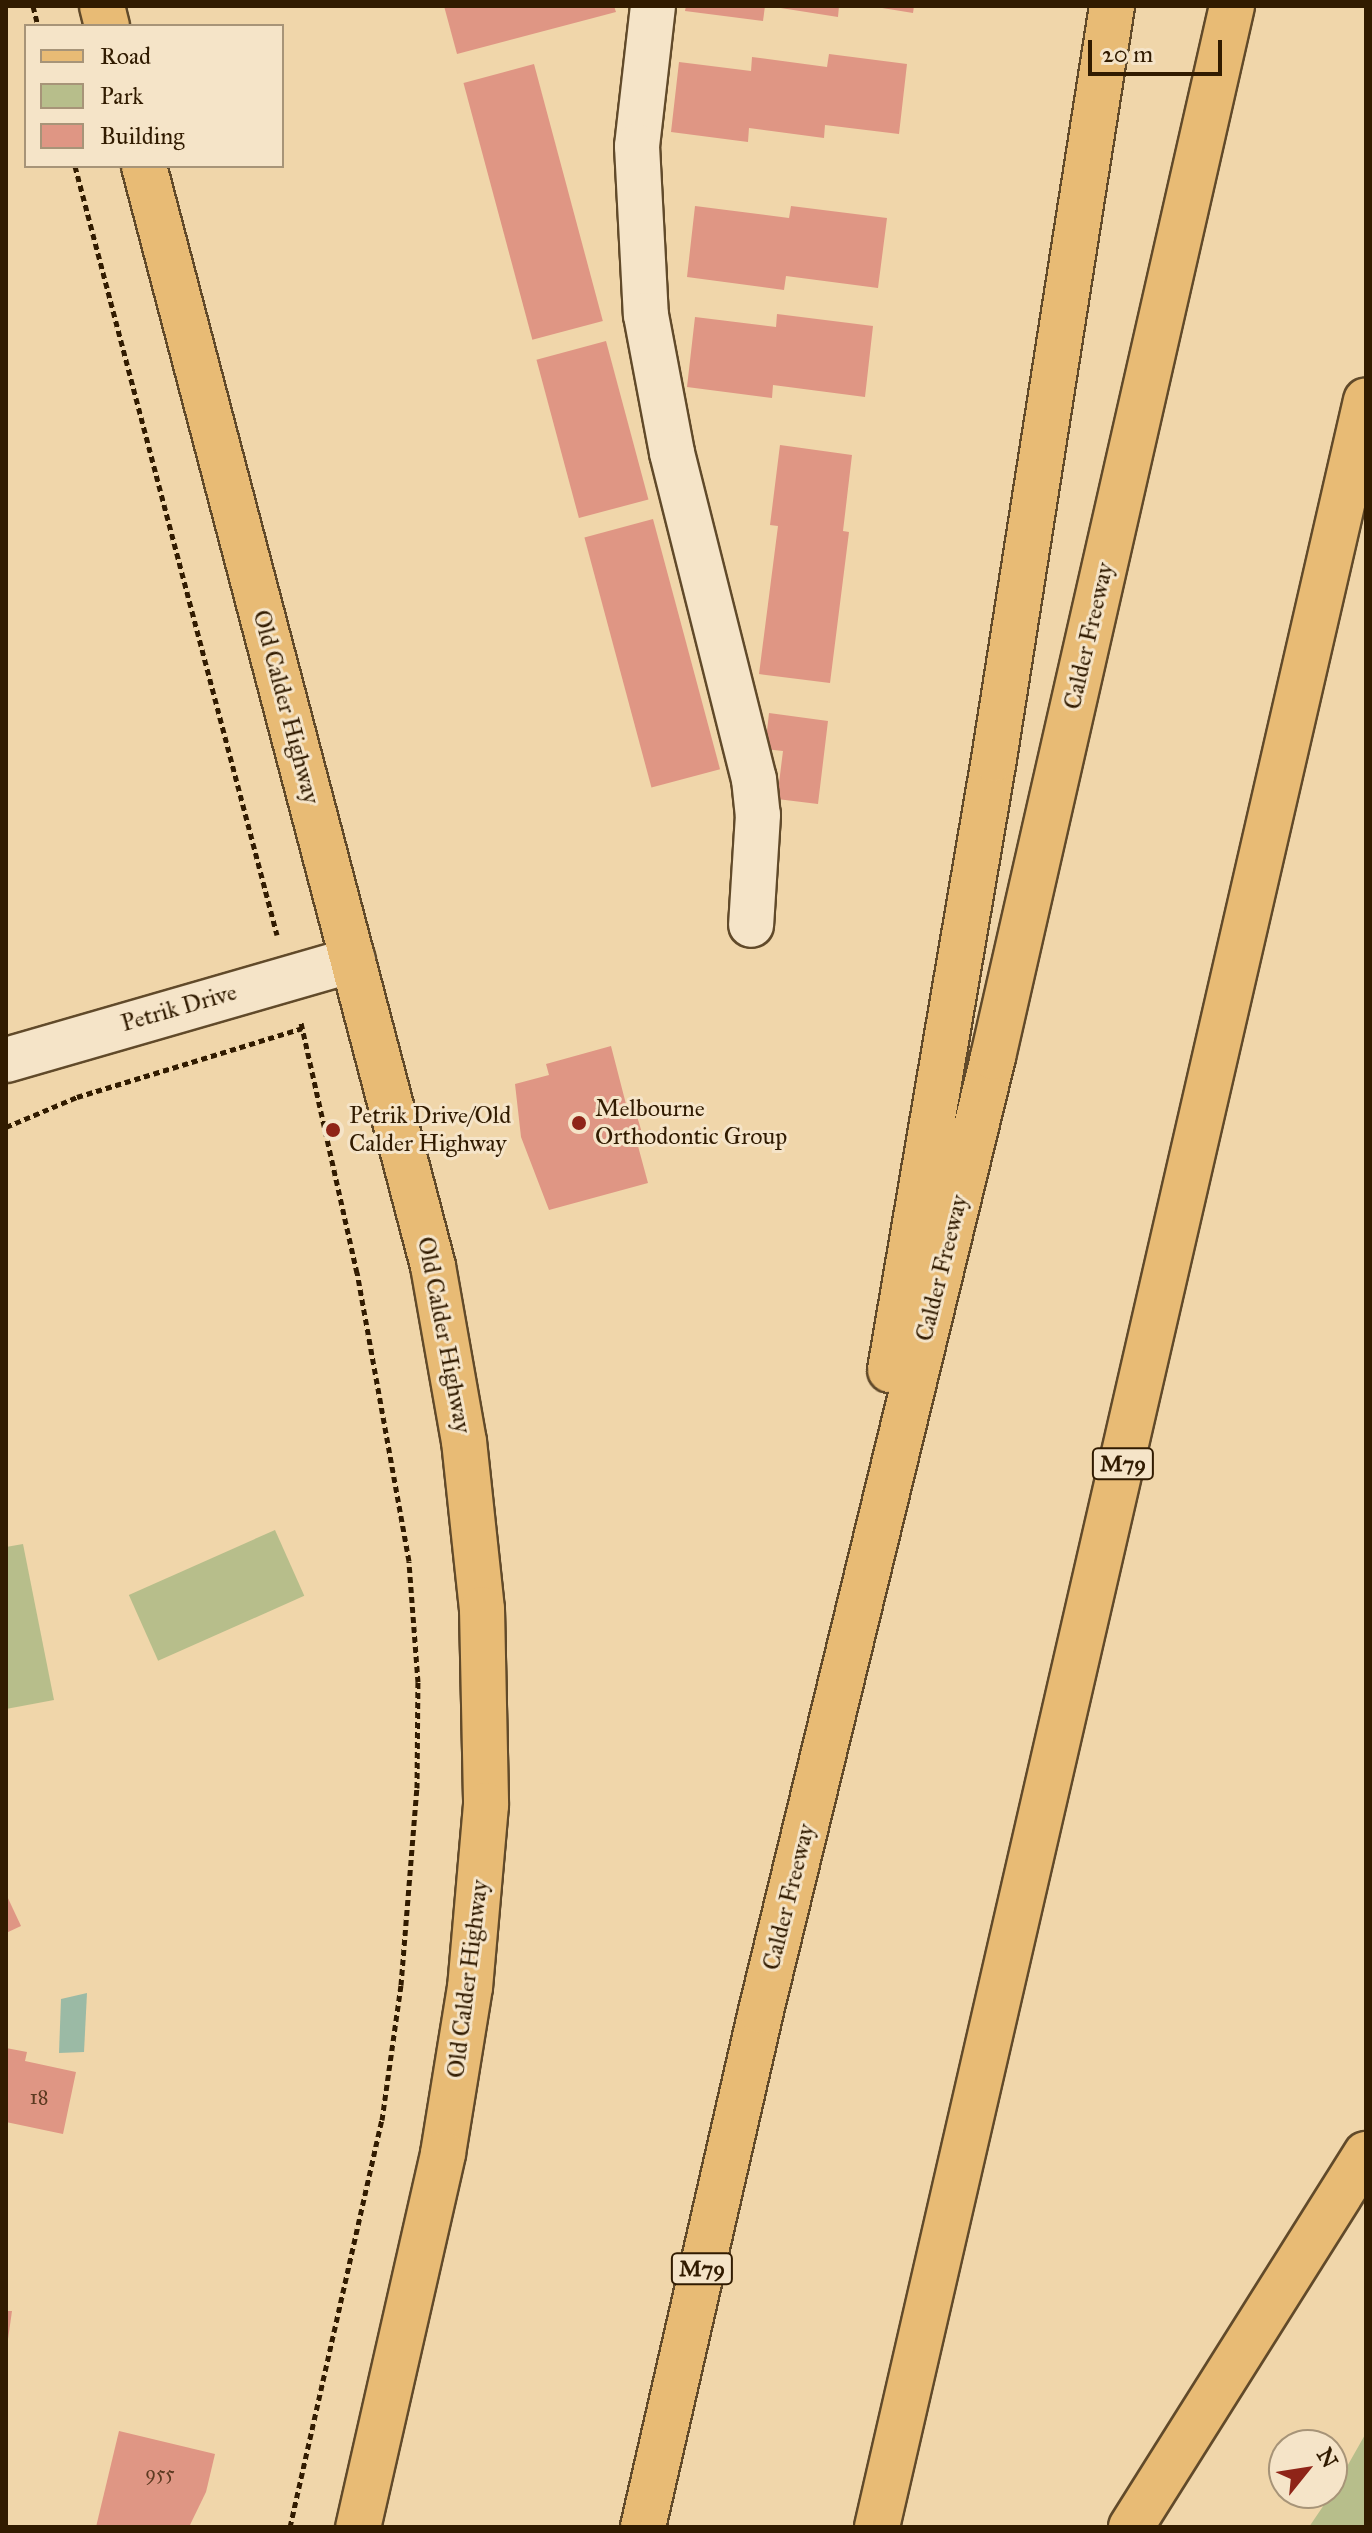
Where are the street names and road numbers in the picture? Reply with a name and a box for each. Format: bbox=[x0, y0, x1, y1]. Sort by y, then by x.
street label: Calder Freeway bbox=[1058, 560, 1120, 712]
street label: Old Calder Highway bbox=[246, 607, 326, 807]
street label: Petrik Drive bbox=[118, 978, 240, 1038]
street label: Calder Freeway bbox=[910, 1192, 974, 1344]
street label: Old Calder Highway bbox=[411, 1234, 477, 1436]
road number: M79 bbox=[1091, 1446, 1155, 1482]
street label: Calder Freeway bbox=[757, 1821, 821, 1973]
street label: Old Calder Highway bbox=[442, 1878, 494, 2080]
road number: M79 bbox=[670, 2251, 734, 2287]

